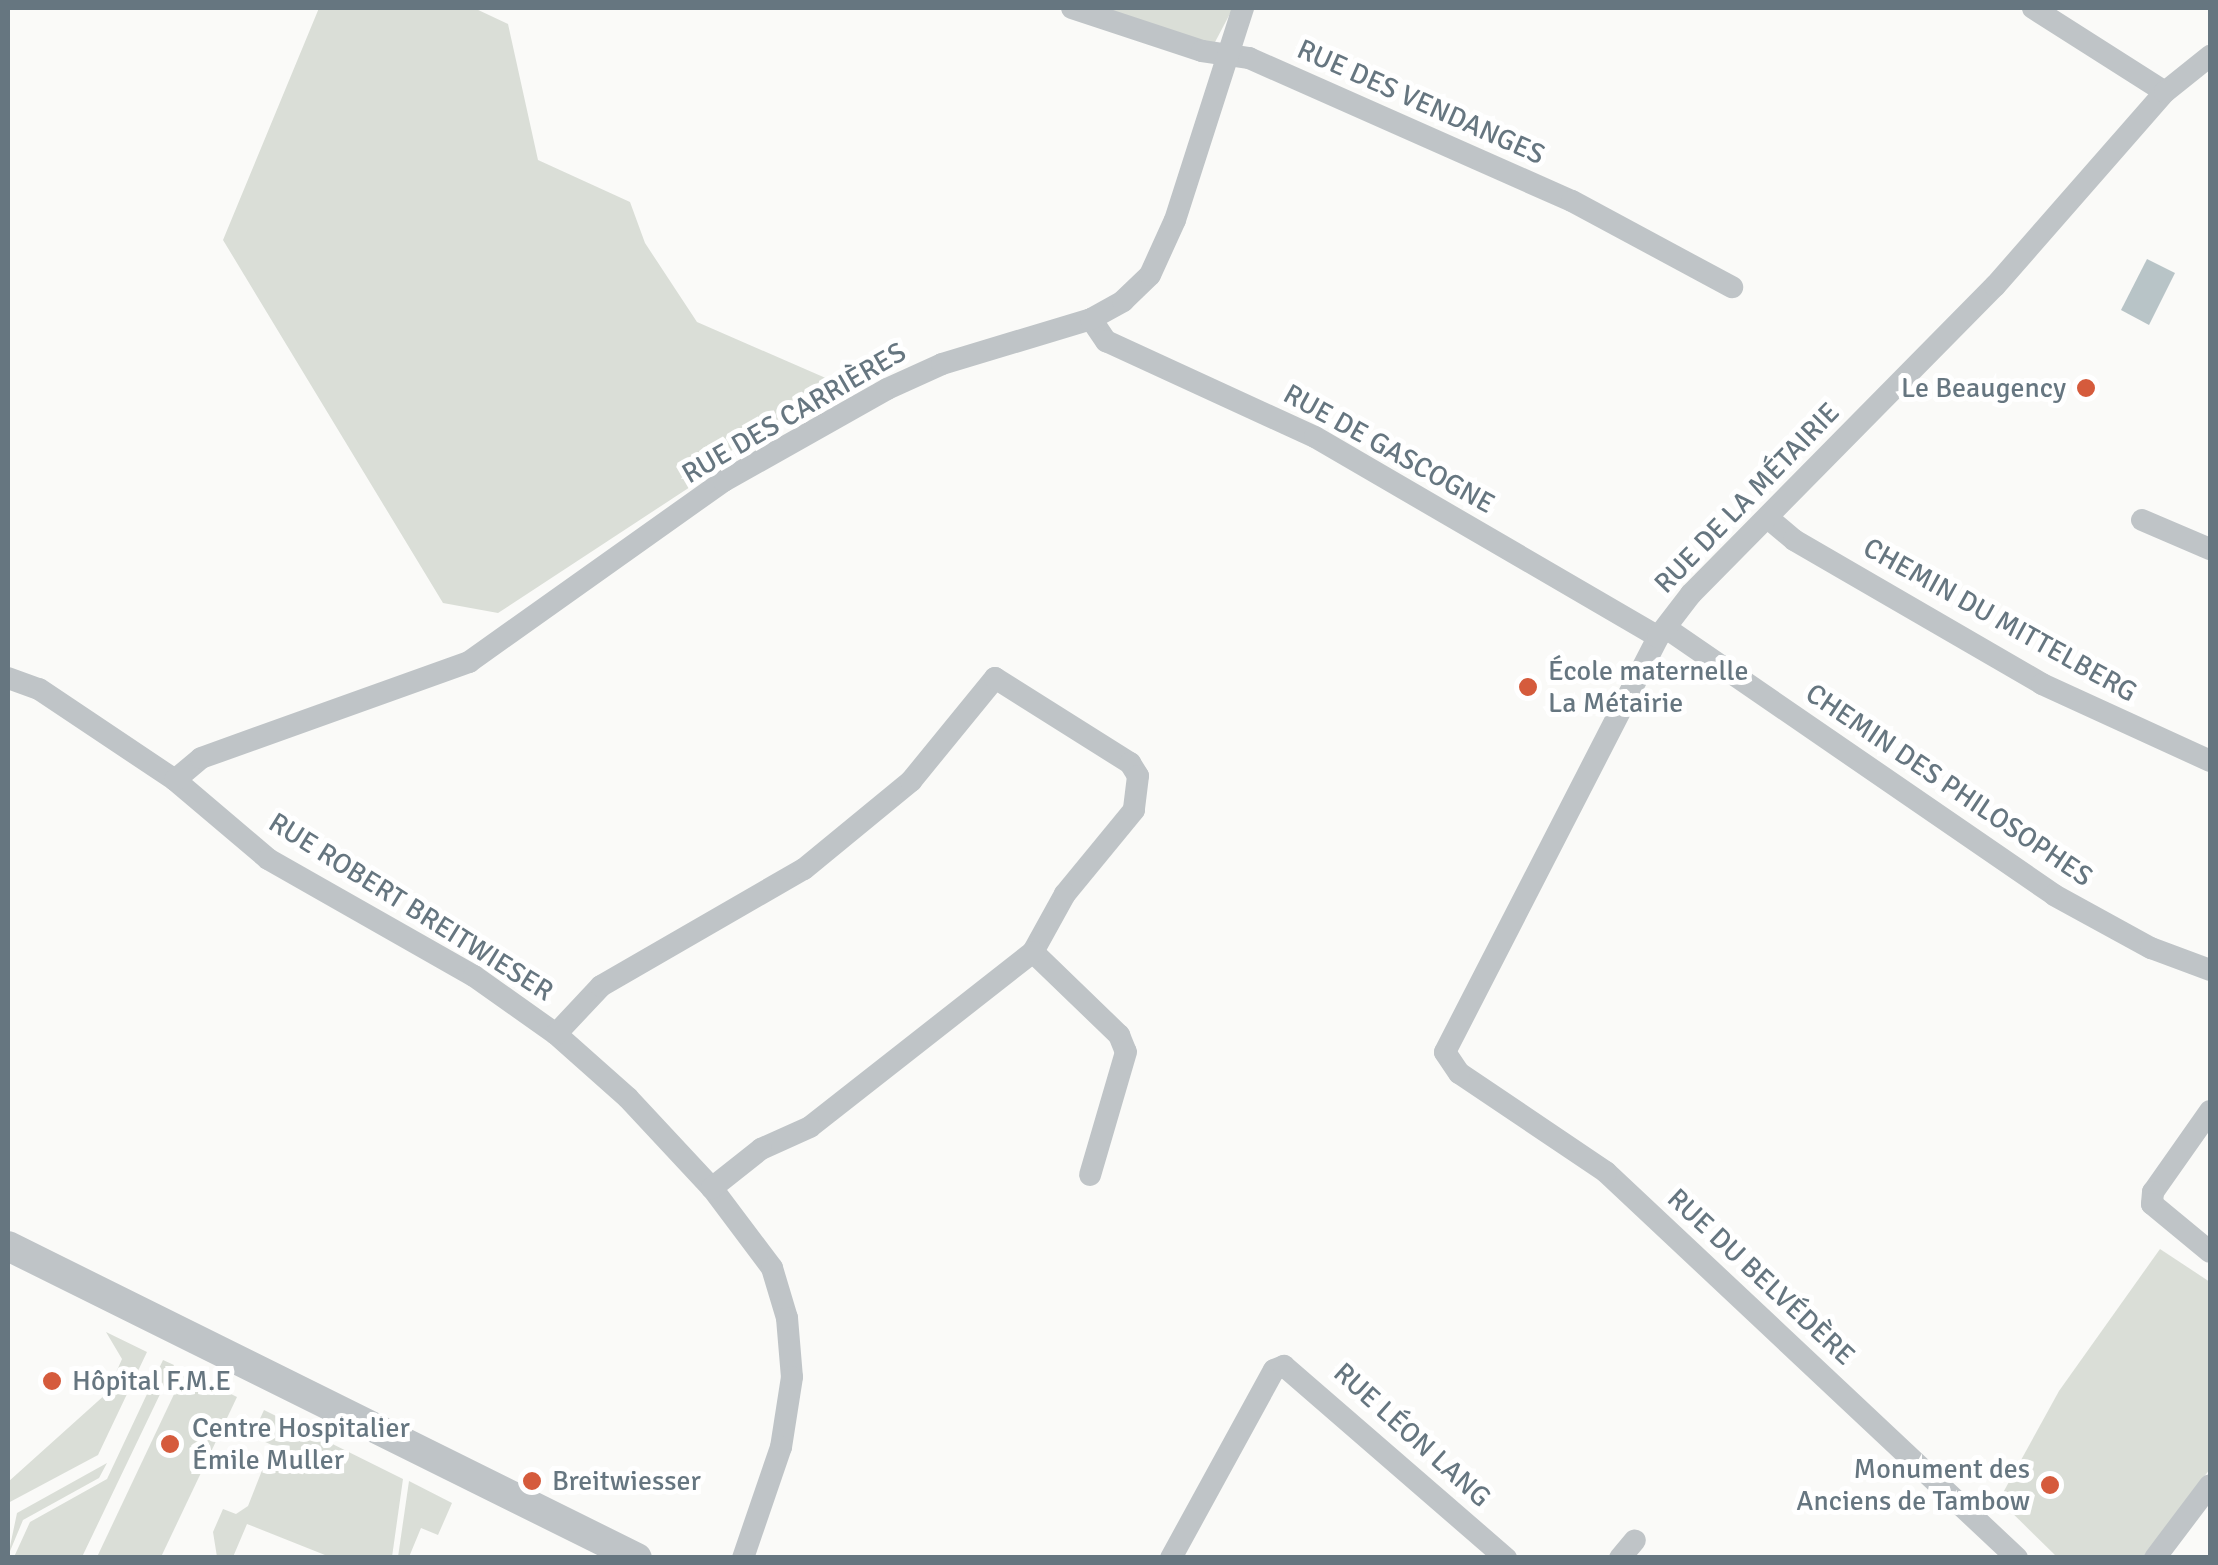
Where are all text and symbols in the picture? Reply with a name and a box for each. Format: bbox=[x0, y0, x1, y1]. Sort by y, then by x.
street label: RUE DES VENDANGES bbox=[1292, 32, 1550, 172]
street label: RUE DES CARRIÈRES bbox=[676, 335, 912, 491]
place label: Le Beaugency bbox=[1901, 371, 2066, 405]
street label: RUE DE GASCOGNE bbox=[1278, 377, 1500, 521]
marker: Le Beaugency bbox=[2075, 377, 2097, 399]
street label: RUE DE LA MÉTAIRIE bbox=[1648, 396, 1846, 600]
street label: CHEMIN DU MITTELBERG bbox=[1857, 531, 2143, 709]
place label: École maternelle La Métairie bbox=[1548, 654, 1748, 720]
marker: École maternelle La Métairie bbox=[1517, 676, 1539, 698]
street label: CHEMIN DES PHILOSOPHES bbox=[1799, 676, 2099, 894]
street label: RUE ROBERT BREITWIESER bbox=[263, 806, 559, 1008]
street label: RUE DU BELVÉDÈRE bbox=[1660, 1182, 1862, 1372]
street label: RUE LÉON LANG bbox=[1327, 1356, 1497, 1514]
place label: Hôpital F.M.E bbox=[72, 1364, 231, 1398]
marker: Hôpital F.M.E bbox=[41, 1370, 63, 1392]
place label: Centre Hospitalier Émile Muller bbox=[192, 1411, 410, 1477]
marker: Centre Hospitalier Émile Muller bbox=[157, 1431, 183, 1457]
place label: Monument des Anciens de Tambow bbox=[1796, 1452, 2030, 1518]
place label: Breitwiesser bbox=[552, 1464, 701, 1498]
marker: Breitwiesser bbox=[521, 1470, 543, 1492]
marker: Monument des Anciens de Tambow bbox=[2039, 1474, 2061, 1496]

